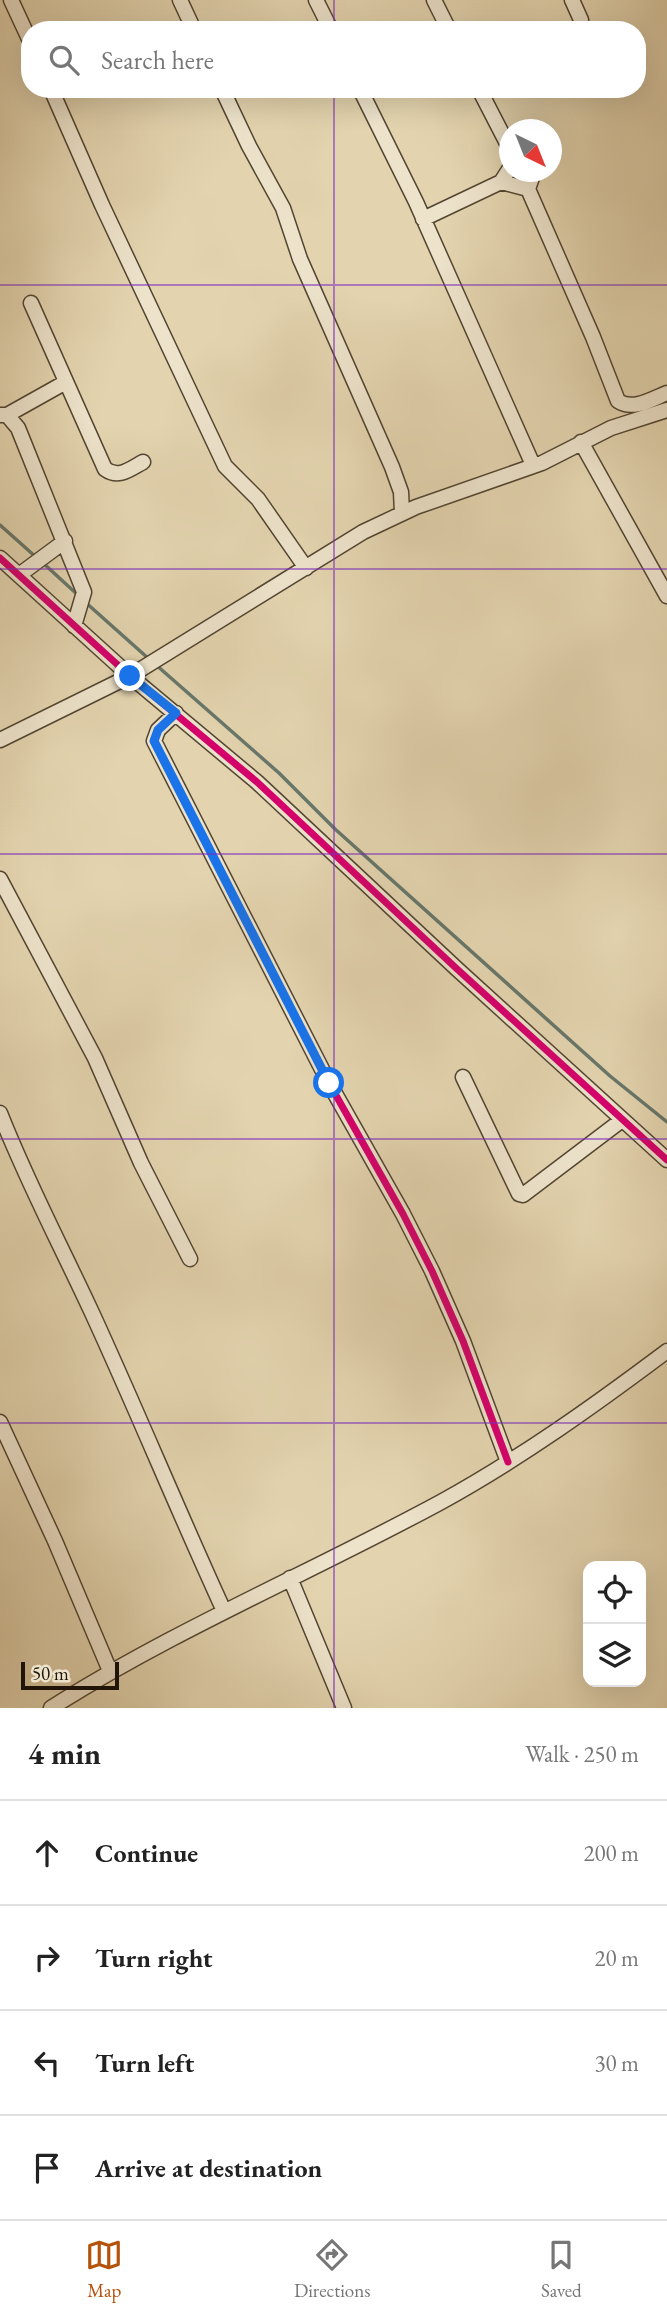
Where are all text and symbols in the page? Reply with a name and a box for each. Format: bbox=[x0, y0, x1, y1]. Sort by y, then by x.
search box bbox=[21, 21, 646, 98]
icon: search bbox=[45, 41, 83, 79]
text: Search here bbox=[101, 43, 214, 77]
north arrow bbox=[499, 119, 562, 182]
route end bbox=[114, 660, 145, 691]
route start bbox=[313, 1067, 344, 1098]
map controls bbox=[583, 1561, 646, 1687]
button: locate bbox=[583, 1561, 646, 1624]
button: layers bbox=[583, 1624, 646, 1687]
scale bar bbox=[21, 1659, 119, 1691]
text: 50 m bbox=[32, 1661, 69, 1686]
text: 4 min bbox=[28, 1734, 101, 1773]
text: Walk · 250 m bbox=[525, 1739, 639, 1769]
icon: ahead bbox=[28, 1834, 66, 1872]
text: Continue bbox=[95, 1836, 198, 1870]
text: 200 m bbox=[583, 1838, 639, 1868]
icon: right bbox=[28, 1939, 66, 1977]
text: Turn right bbox=[95, 1941, 213, 1975]
text: 20 m bbox=[594, 1943, 639, 1973]
icon: left bbox=[28, 2044, 66, 2082]
text: Turn left bbox=[95, 2046, 194, 2080]
text: 30 m bbox=[594, 2048, 639, 2078]
icon: arrive bbox=[28, 2149, 66, 2187]
text: Arrive at destination bbox=[95, 2151, 322, 2185]
tab: Map bbox=[85, 2236, 123, 2303]
tab: Directions bbox=[294, 2236, 370, 2303]
tab: Saved bbox=[541, 2236, 582, 2303]

